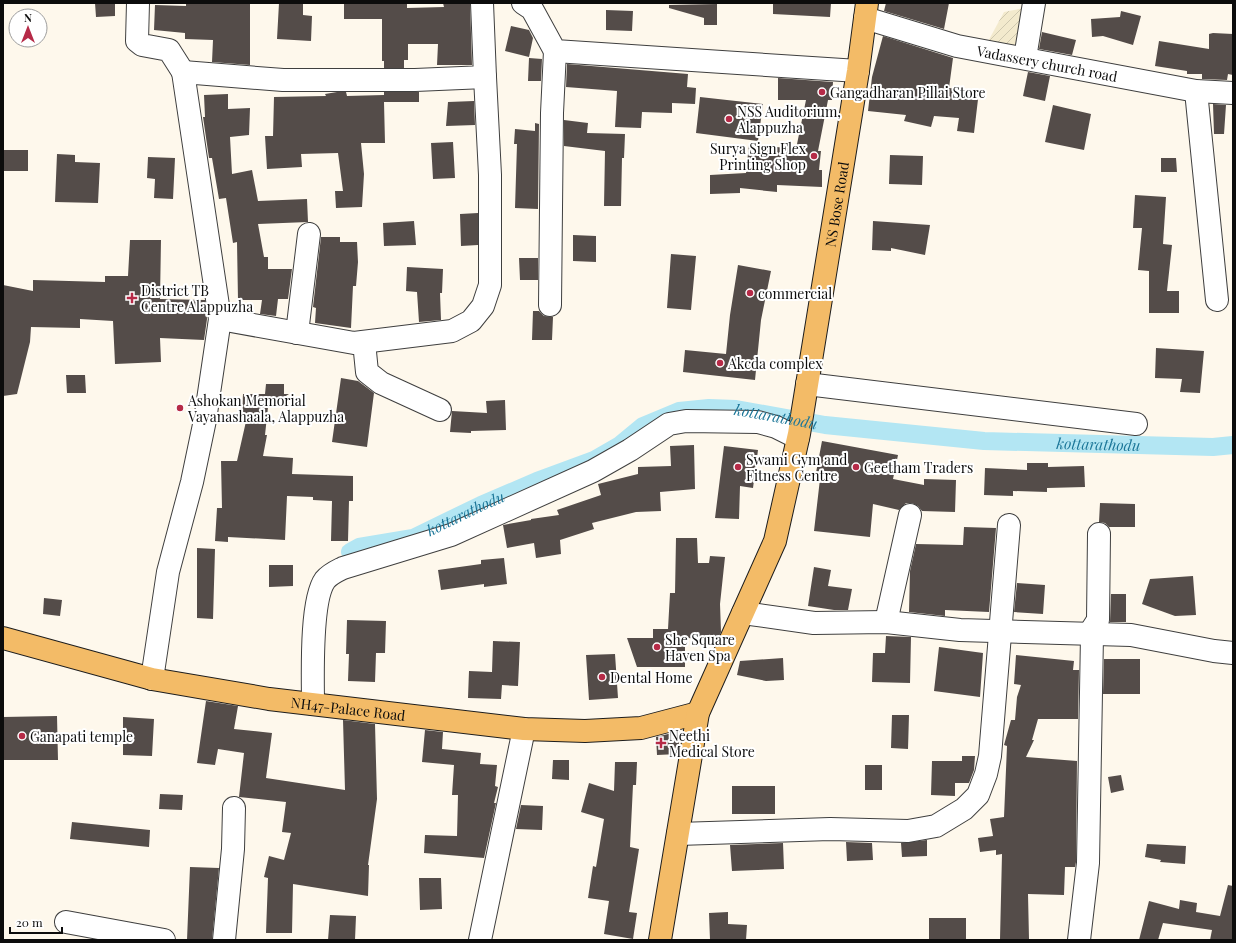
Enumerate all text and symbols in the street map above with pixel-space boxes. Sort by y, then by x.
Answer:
north arrow [8,8,48,48]
text: N [24,10,32,25]
street label: Vadassery church road [974,40,1119,86]
place label: Gangadharan Pillai Store [830,83,986,102]
marker: Gangadharan Pillai Store [817,87,827,97]
place label: NSS Auditorium, Alappuzha [736,102,841,137]
marker: NSS Auditorium, Alappuzha [724,114,734,124]
place label: Surya Sign Flex Printing Shop [710,139,807,174]
marker: Surya Sign Flex Printing Shop [809,151,819,161]
street label: NS Bose Road [820,160,853,248]
place label: District TB Centre Alappuzha [141,281,253,316]
place label: commercial [758,284,832,303]
marker: commercial [745,288,755,298]
marker: District TB Centre Alappuzha [126,292,138,304]
place label: Akcda complex [727,354,823,373]
marker: Akcda complex [715,358,725,368]
place label: Ashokan Memorial Vayanashaala, Alappuzha [187,391,344,426]
water label: kottarathodu [732,399,819,433]
marker: Ashokan Memorial Vayanashaala, Alappuzha [175,403,185,413]
water label: kottarathodu [1055,433,1141,455]
place label: Swami Gym and Fitness Centre [746,450,847,485]
place label: Geetham Traders [864,458,973,477]
marker: Swami Gym and Fitness Centre [733,462,743,472]
marker: Geetham Traders [851,462,861,472]
water label: kottarathodu [422,486,507,540]
place label: She Square Haven Spa [665,630,735,665]
marker: She Square Haven Spa [652,642,662,652]
place label: Dental Home [610,668,693,687]
marker: Dental Home [597,672,607,682]
street label: NH47-Palace Road [290,692,407,724]
place label: Neethi Medical Store [669,726,755,761]
place label: Ganapati temple [30,727,133,746]
marker: Ganapati temple [17,731,27,741]
marker: Neethi Medical Store [656,738,666,748]
scale bar [10,909,62,935]
text: 20 m [16,914,43,930]

